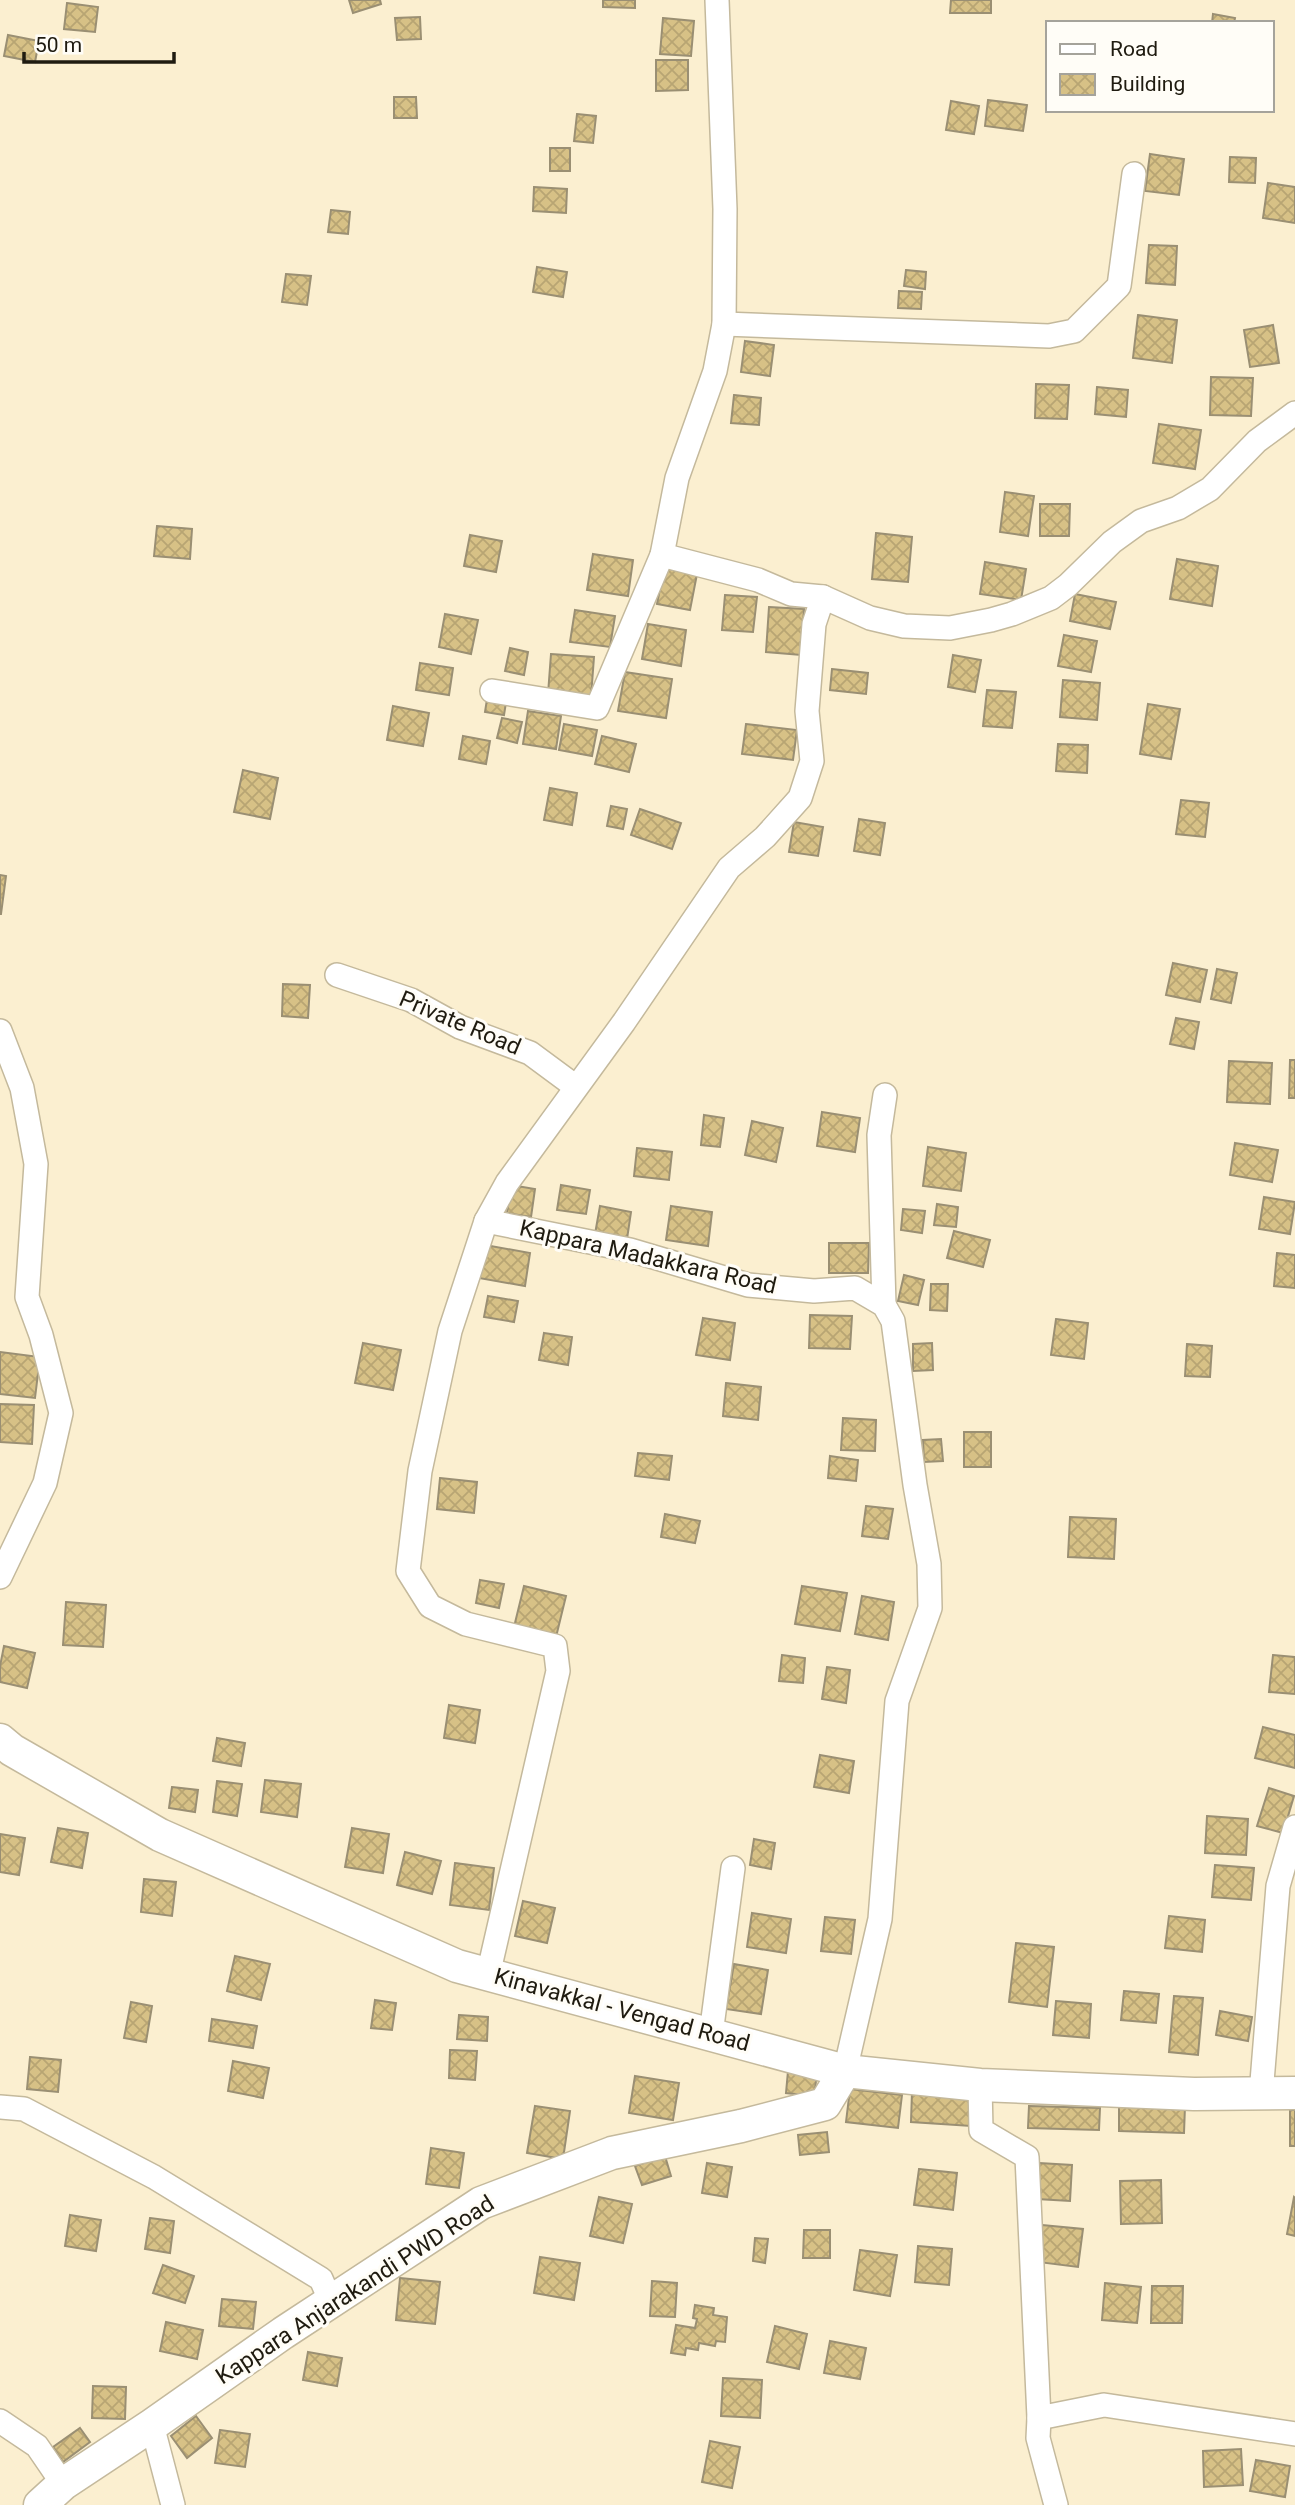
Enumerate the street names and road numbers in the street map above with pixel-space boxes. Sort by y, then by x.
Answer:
street label: Private Road [395,985,525,1061]
street label: Kappara Madakkara Road [517,1214,779,1300]
street label: Kinavakkal - Vengad Road [491,1963,753,2057]
street label: Kappara Anjarakandi PWD Road [211,2190,499,2390]

